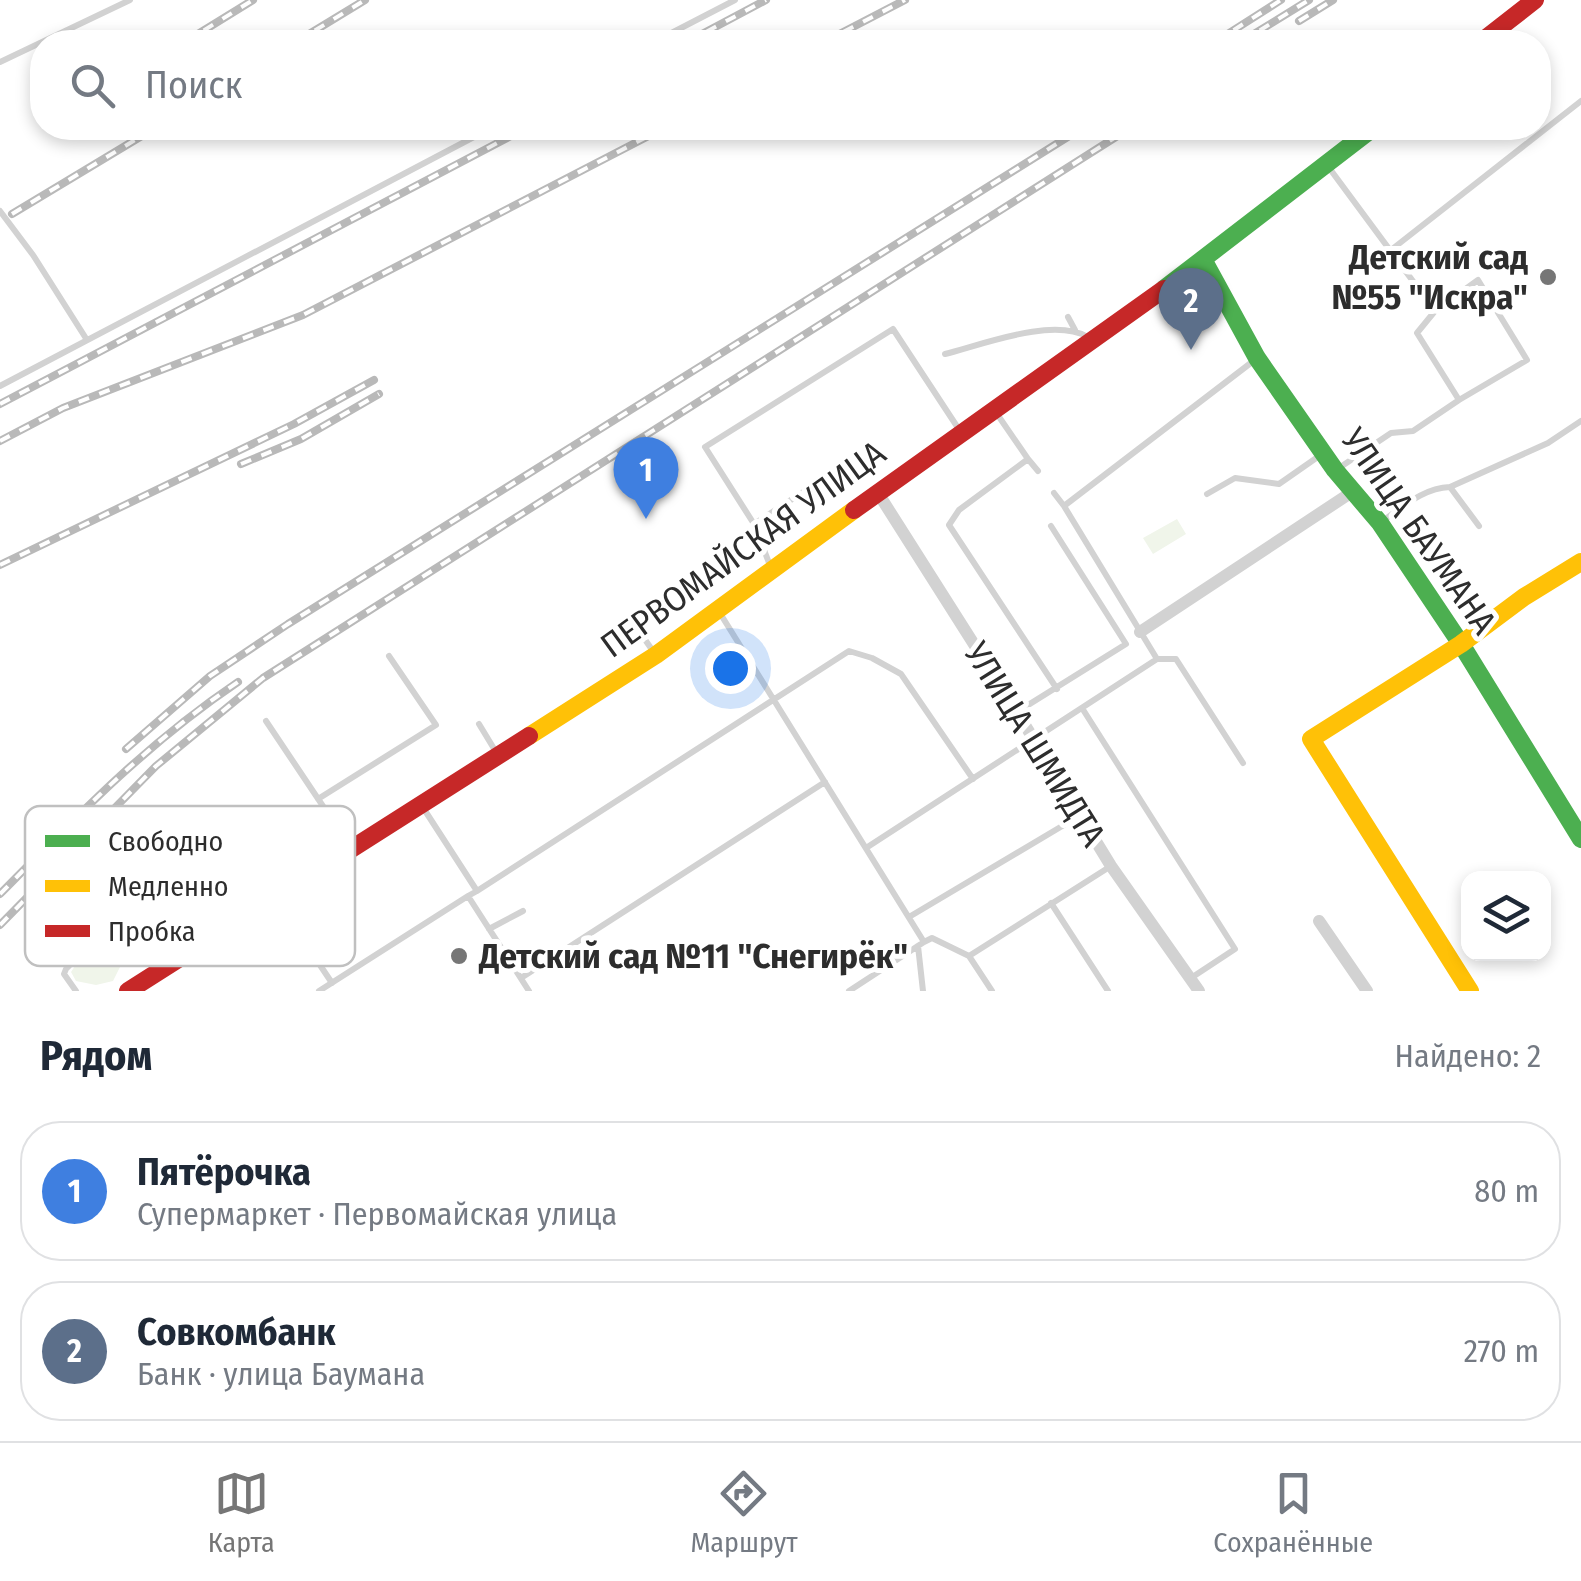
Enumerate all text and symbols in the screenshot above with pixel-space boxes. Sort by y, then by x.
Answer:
search box [30,30,1551,140]
icon: search [65,58,120,113]
text: Поиск [145,62,242,108]
place label: Детский сад №55 "Искра" [1331,236,1528,318]
marker: Детский сад №55 "Искра" [1537,266,1559,288]
pin: 2 [1158,268,1224,350]
street label: УЛИЦА БАУМАНА [1332,419,1506,642]
street label: ПЕРВОМАЙСКАЯ УЛИЦА [593,431,894,666]
pin: 1 [614,436,678,519]
street label: УЛИЦА ШМИДТА [955,633,1115,854]
your location [705,643,756,694]
legend [25,806,355,966]
text: Свободно [108,825,223,858]
text: Медленно [108,870,229,903]
map controls [1461,871,1551,961]
button: layers [1461,871,1551,961]
text: Пробка [108,915,195,948]
place label: Детский сад №11 "Снегирёк" [478,935,908,977]
marker: Детский сад №11 "Снегирёк" [448,945,470,967]
text: Рядом [40,1031,152,1081]
text: Найдено: 2 [1395,1037,1541,1075]
text: Пятёрочка [137,1149,311,1195]
text: 1 [68,1172,81,1210]
text: 80 m [1474,1172,1539,1210]
text: Супермаркет · Первомайская улица [137,1195,617,1233]
text: Совкомбанк [137,1309,336,1355]
text: 2 [67,1332,82,1370]
text: 270 m [1464,1332,1539,1370]
text: Банк · улица Баумана [137,1355,425,1393]
tab: Карта [208,1466,275,1559]
tab: Маршрут [690,1466,798,1559]
tab: Сохранённые [1213,1466,1373,1559]

